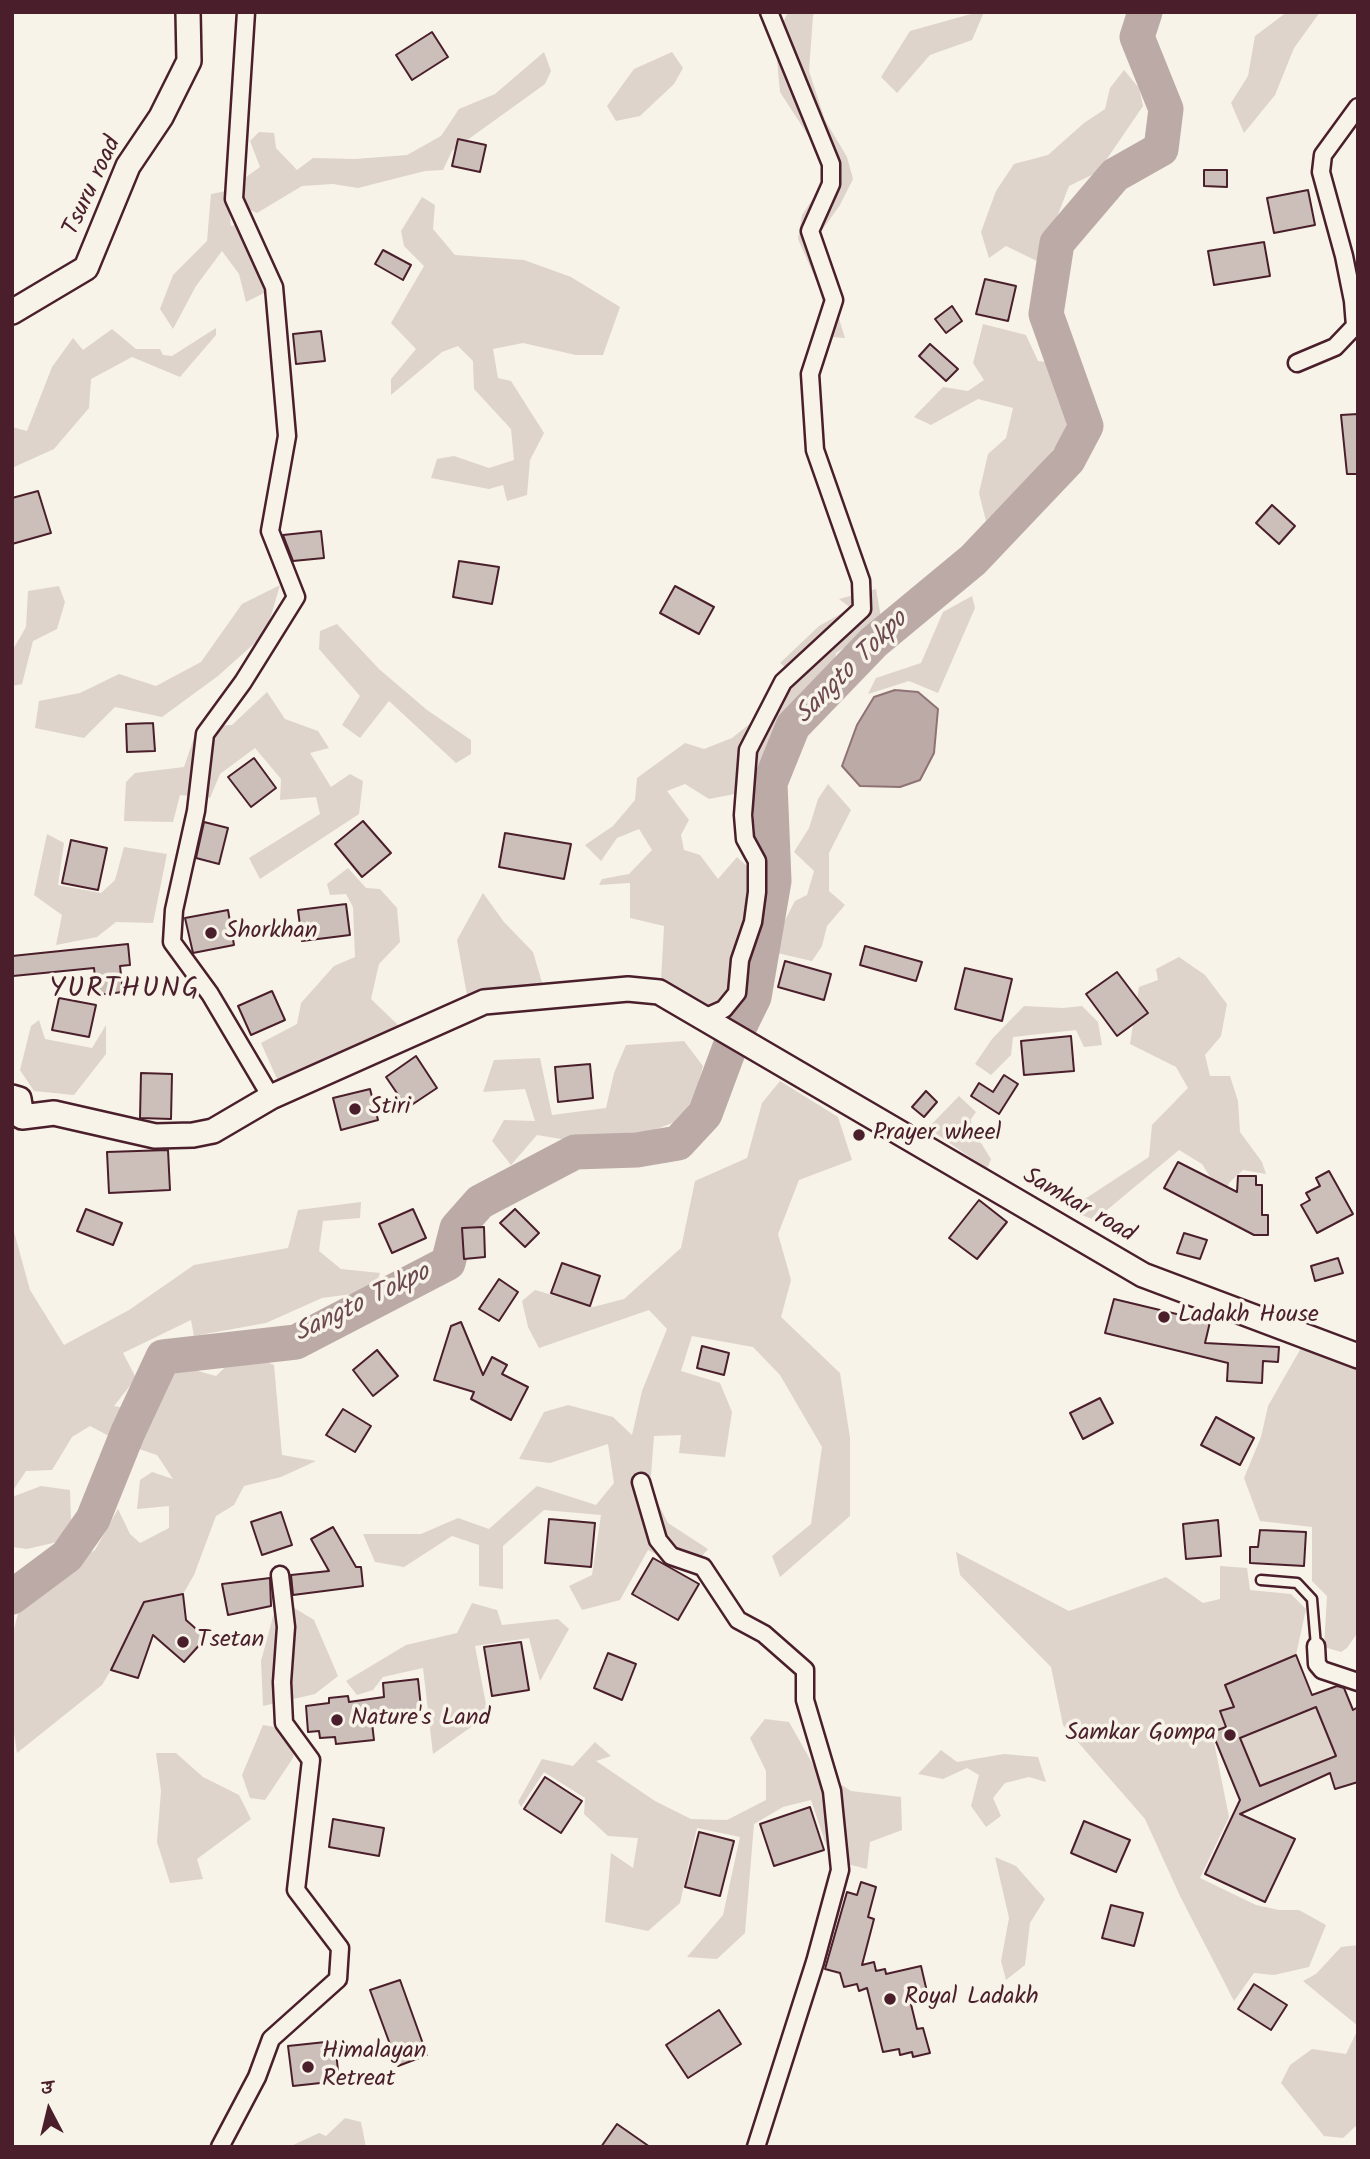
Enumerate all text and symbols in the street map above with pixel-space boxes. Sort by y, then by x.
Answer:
street label: Tsuru road [59,133,129,241]
water label: Sangto Tokpo [790,606,916,732]
place label: Shorkhan [225,919,318,947]
marker: Shorkhan [203,925,219,941]
district label: YURTHUNG [50,974,200,1008]
place label: Stiri [369,1095,410,1123]
marker: Stiri [347,1101,363,1117]
place label: Prayer wheel [873,1121,1001,1149]
marker: Prayer wheel [851,1127,867,1143]
street label: Samkar road [1017,1163,1139,1251]
water label: Sangto Tokpo [290,1259,436,1351]
place label: Ladakh House [1178,1303,1319,1331]
marker: Ladakh House [1156,1309,1172,1325]
place label: Tsetan [197,1628,264,1656]
marker: Tsetan [175,1634,191,1650]
place label: Nature's Land [351,1706,491,1734]
marker: Nature's Land [329,1712,345,1728]
place label: Samkar Gompa [1065,1721,1216,1749]
marker: Samkar Gompa [1222,1727,1238,1743]
place label: Royal Ladakh [904,1985,1039,2013]
marker: Royal Ladakh [882,1991,898,2007]
place label: Himalayan Retreat [322,2039,427,2095]
marker: Himalayan Retreat [300,2059,316,2075]
text: उ [39,2074,54,2105]
north arrow [14,2075,84,2145]

